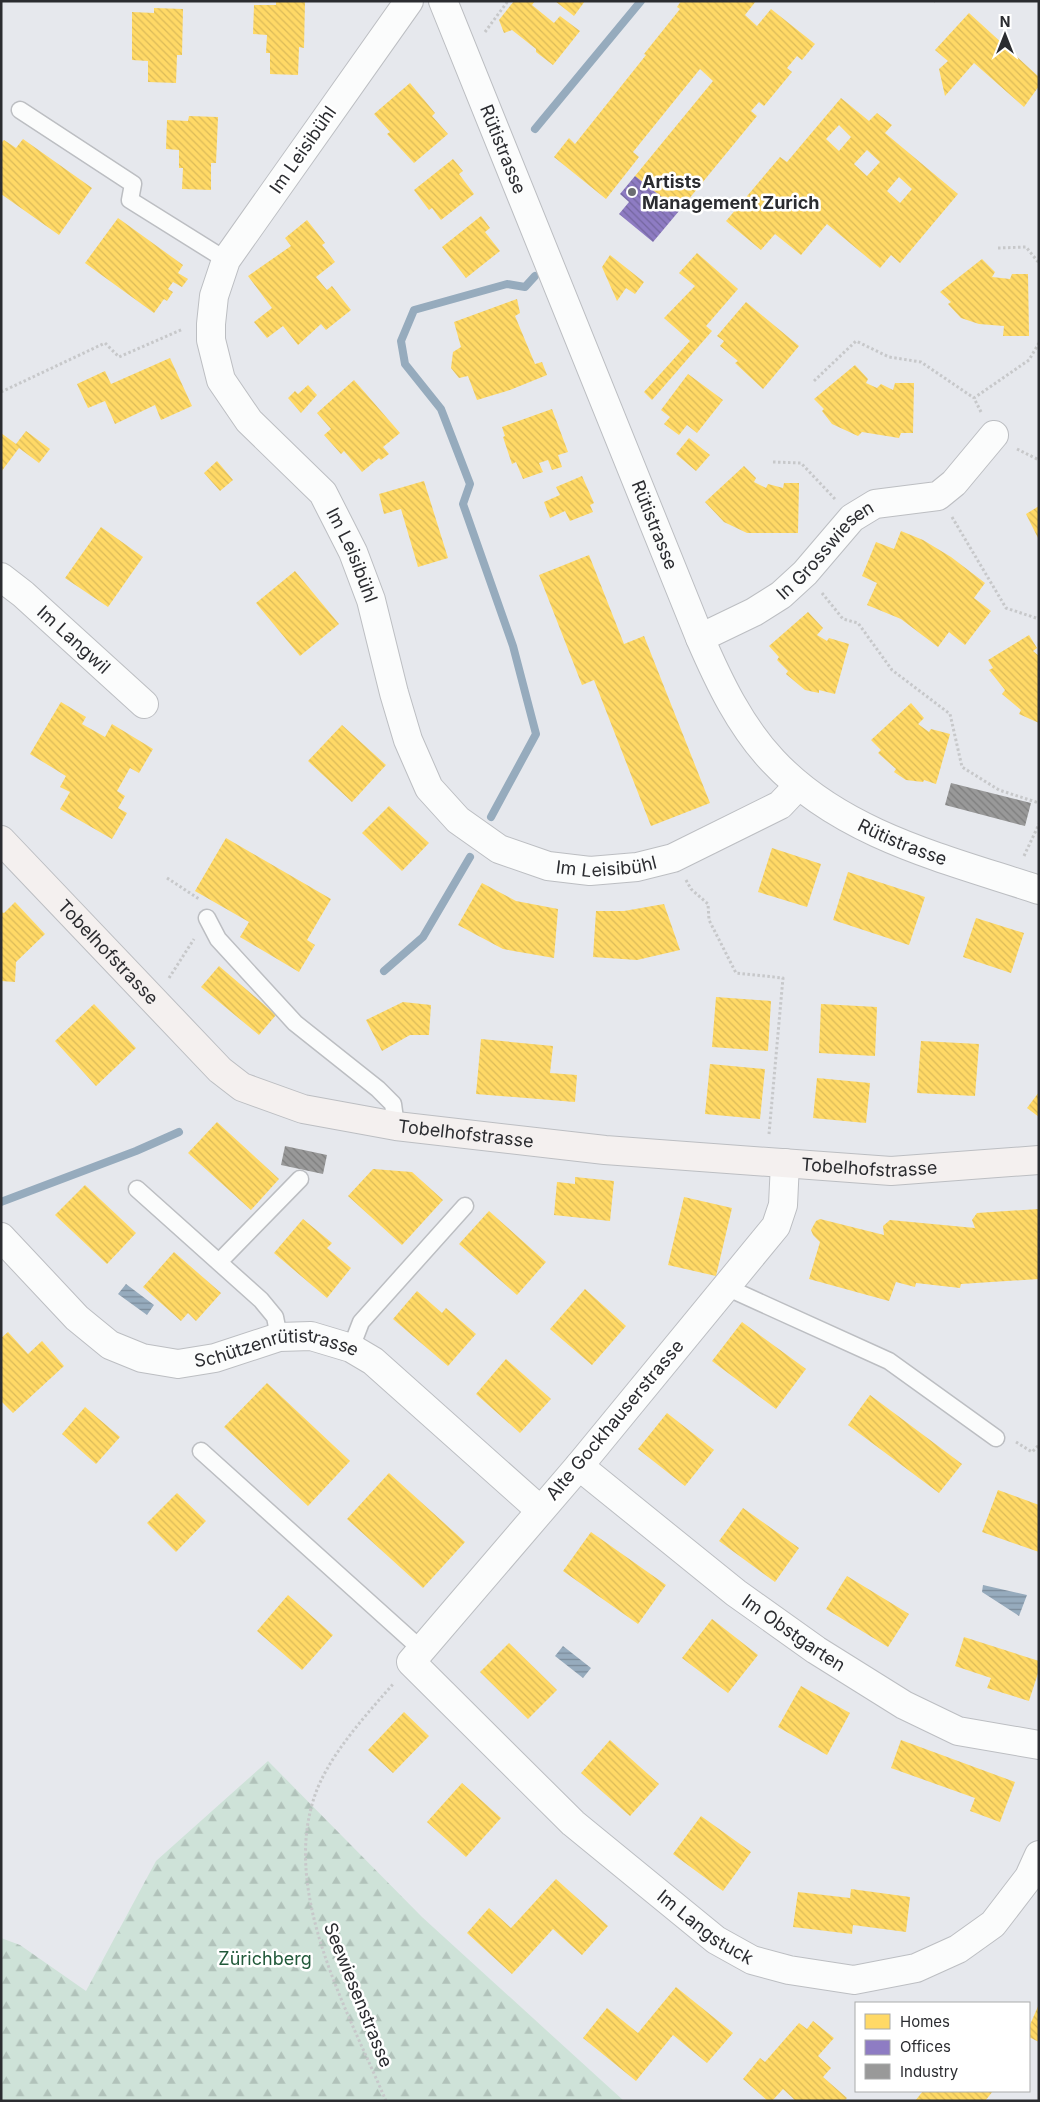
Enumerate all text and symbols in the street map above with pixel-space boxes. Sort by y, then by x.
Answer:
north arrow [980,10,1030,60]
text: N [1000,13,1010,30]
street label: Im Leisibühl [265,102,340,197]
street label: Rütistrasse [476,102,531,197]
place label: Artists Management Zurich [642,171,819,213]
marker: Artists Management Zurich [626,186,638,198]
street label: Rütistrasse [627,477,682,572]
street label: In Grosswiesen [772,496,877,604]
street label: Im Leisibühl [322,504,382,605]
street label: Im Langwil [33,601,115,678]
street label: Rütistrasse [854,814,950,869]
street label: Im Leisibühl [555,852,659,881]
street label: Tobelhofstrasse [54,895,163,1009]
street label: Tobelhofstrasse [397,1115,535,1152]
street label: Tobelhofstrasse [800,1153,938,1181]
street label: Schützenrütistrasse [193,1325,363,1371]
street label: Alte Gockhauserstrasse [541,1335,688,1504]
street label: Im Obstgarten [738,1590,849,1676]
street label: Im Langstuck [653,1885,757,1969]
street label: Seewiesenstrasse [320,1919,397,2070]
park label: Zürichberg [218,1948,312,1969]
legend [855,2002,1030,2092]
text: Homes [900,2012,950,2031]
text: Offices [900,2037,951,2056]
text: Industry [900,2062,959,2081]

